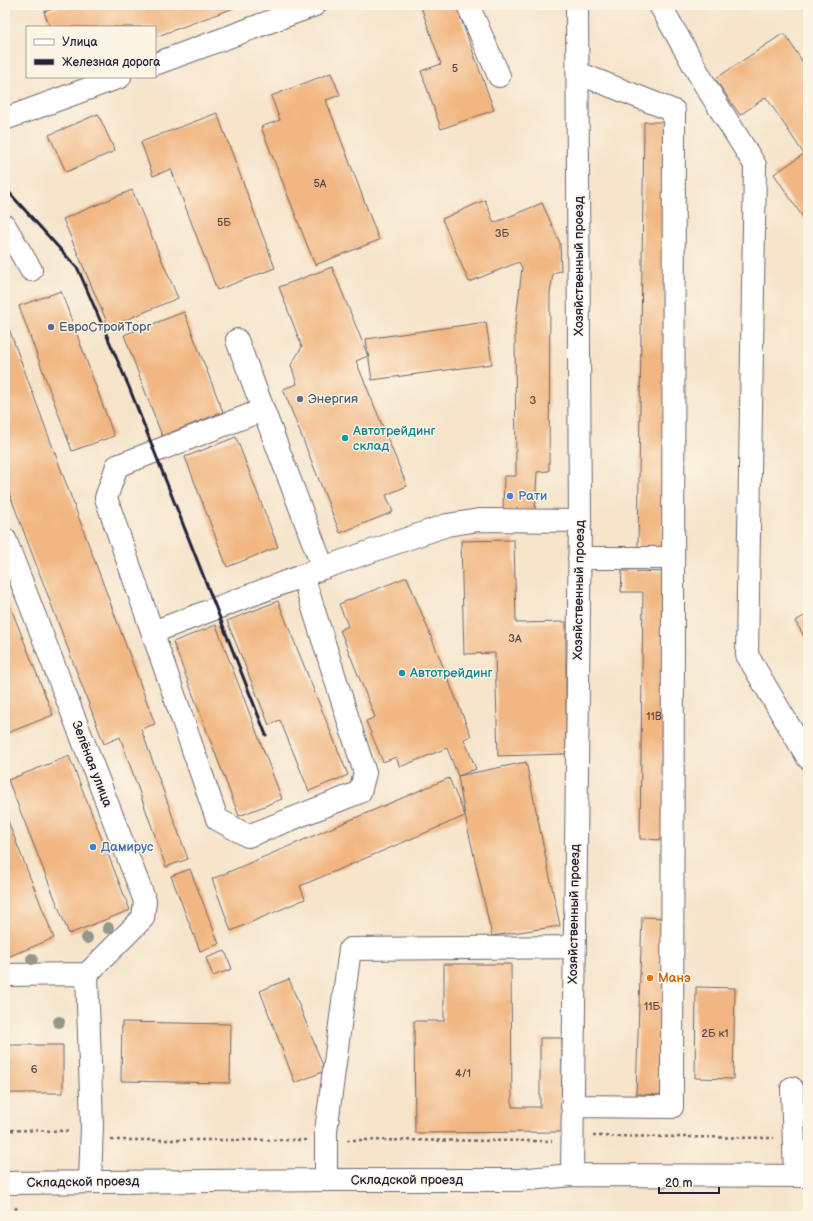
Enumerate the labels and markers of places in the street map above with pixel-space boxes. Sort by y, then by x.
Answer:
place label: ЕвроСтройТорг [59,319,152,335]
marker: ЕвроСтройТорг [46,322,56,332]
place label: Энергия [308,391,358,407]
marker: Энергия [295,394,305,404]
place label: Автотрейдинг склад [352,423,436,454]
marker: Автотрейдинг склад [340,433,350,443]
place label: Рати [518,488,547,504]
marker: Рати [505,491,515,501]
place label: Автотрейдинг [409,665,493,681]
marker: Автотрейдинг [397,668,407,678]
place label: Дамирус [101,839,154,855]
marker: Дамирус [88,842,98,852]
place label: Манэ [658,970,691,986]
marker: Манэ [645,973,655,983]

